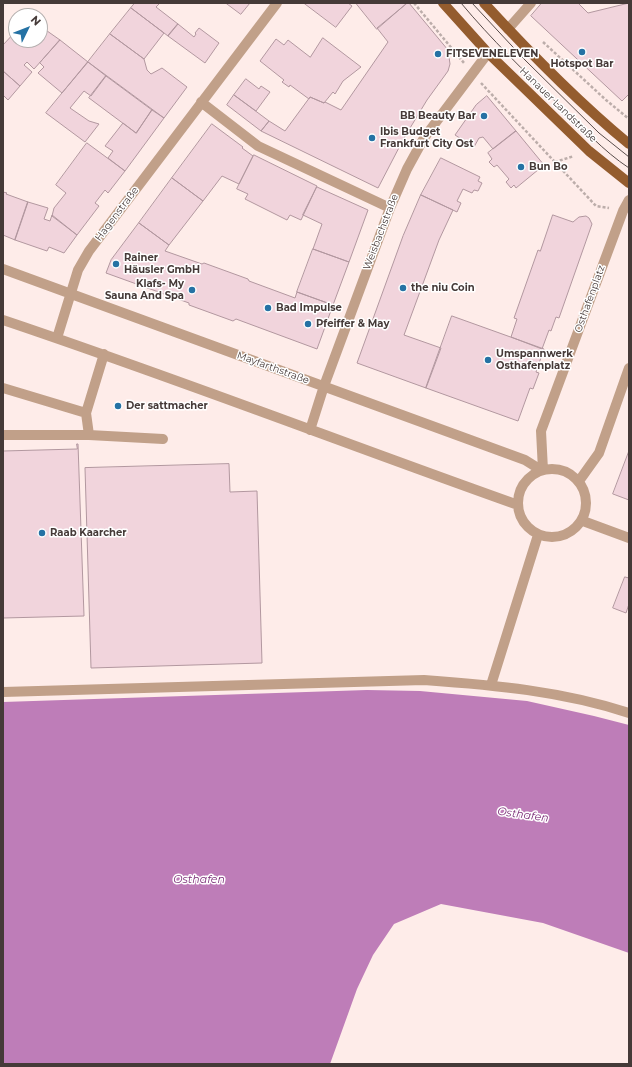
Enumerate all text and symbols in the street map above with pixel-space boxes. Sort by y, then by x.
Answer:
north arrow [8,8,48,48]
text: N [28,12,44,29]
marker: Hotspot Bar [577,47,587,57]
place label: FITSEVENELEVEN [446,48,538,60]
marker: FITSEVENELEVEN [433,49,443,59]
place label: Hotspot Bar [550,58,614,70]
street label: Hanauer Landstraße [517,65,599,145]
place label: BB Beauty Bar [400,110,476,122]
marker: BB Beauty Bar [479,111,489,121]
place label: Ibis Budget Frankfurt City Ost [380,126,473,150]
marker: Ibis Budget Frankfurt City Ost [367,133,377,143]
place label: Bun Bo [529,161,567,173]
marker: Bun Bo [516,162,526,172]
street label: Hagenstraße [93,184,141,244]
street label: Weisbachstraße [361,192,401,272]
place label: Rainer Häusler GmbH [124,252,200,276]
marker: Rainer Häusler GmbH [111,259,121,269]
street label: Osthafenplatz [572,264,608,334]
place label: Klafs- My Sauna And Spa [105,278,184,302]
place label: the niu Coin [411,282,475,294]
marker: the niu Coin [398,283,408,293]
marker: Klafs- My Sauna And Spa [187,285,197,295]
place label: Bad Impulse [276,302,342,314]
marker: Bad Impulse [263,303,273,313]
place label: Pfeiffer & May [316,318,389,330]
marker: Pfeiffer & May [303,319,313,329]
place label: Umspannwerk Osthafenplatz [496,348,573,372]
street label: Mayfarthstraße [235,349,311,387]
marker: Umspannwerk Osthafenplatz [483,355,493,365]
place label: Der sattmacher [126,400,208,412]
marker: Der sattmacher [113,401,123,411]
place label: Raab Kaarcher [50,527,127,539]
marker: Raab Kaarcher [37,528,47,538]
water label: Osthafen [496,805,550,825]
water label: Osthafen [173,873,225,887]

